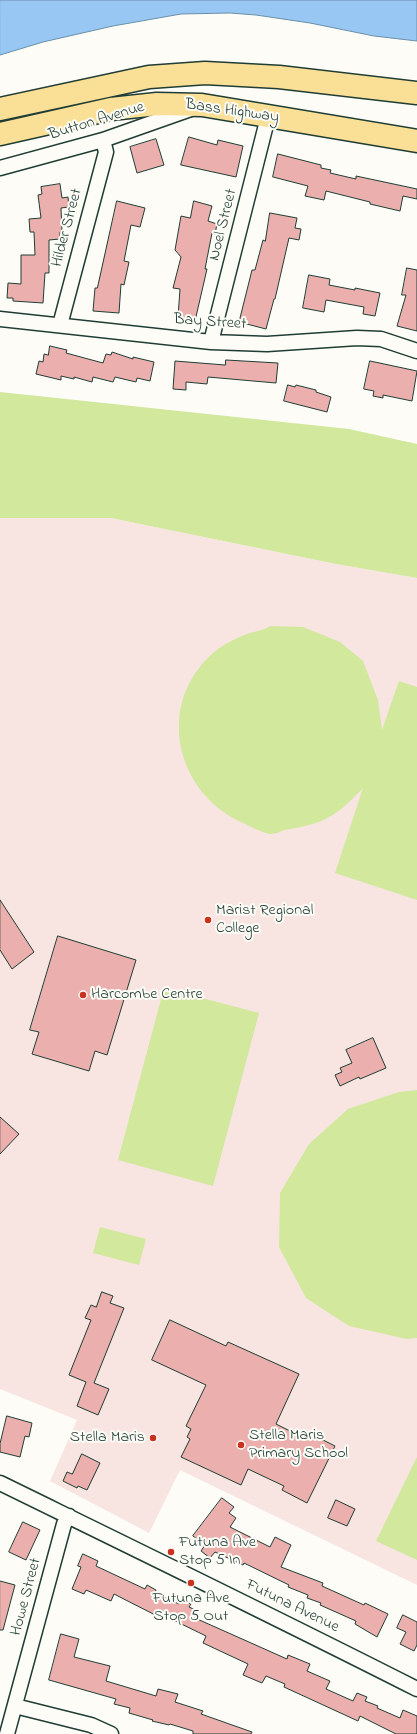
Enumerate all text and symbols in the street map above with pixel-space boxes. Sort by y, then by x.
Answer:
street label: Bass Highway [184,96,280,128]
street label: Button Avenue [47,98,147,146]
street label: Hilder Street [48,187,88,269]
street label: Noel Street [206,187,242,263]
street label: Bay Street [173,311,247,335]
place label: Marist Regional College [216,901,313,939]
marker: Marist Regional College [203,915,213,925]
place label: Harcombe Centre [91,985,203,1005]
marker: Harcombe Centre [78,990,88,1000]
place label: Stella Maris Primary School [249,1426,348,1464]
place label: Stella Maris [70,1428,145,1448]
marker: Stella Maris [148,1433,158,1443]
marker: Stella Maris Primary School [236,1440,246,1450]
place label: Futuna Ave Stop 5 In [179,1533,256,1571]
marker: Futuna Ave Stop 5 In [166,1547,176,1557]
street label: Howe Street [7,1556,47,1638]
street label: Futuna Avenue [242,1576,342,1638]
marker: Futuna Ave Stop 5 Out [186,1578,196,1588]
place label: Futuna Ave Stop 5 Out [152,1589,230,1627]

